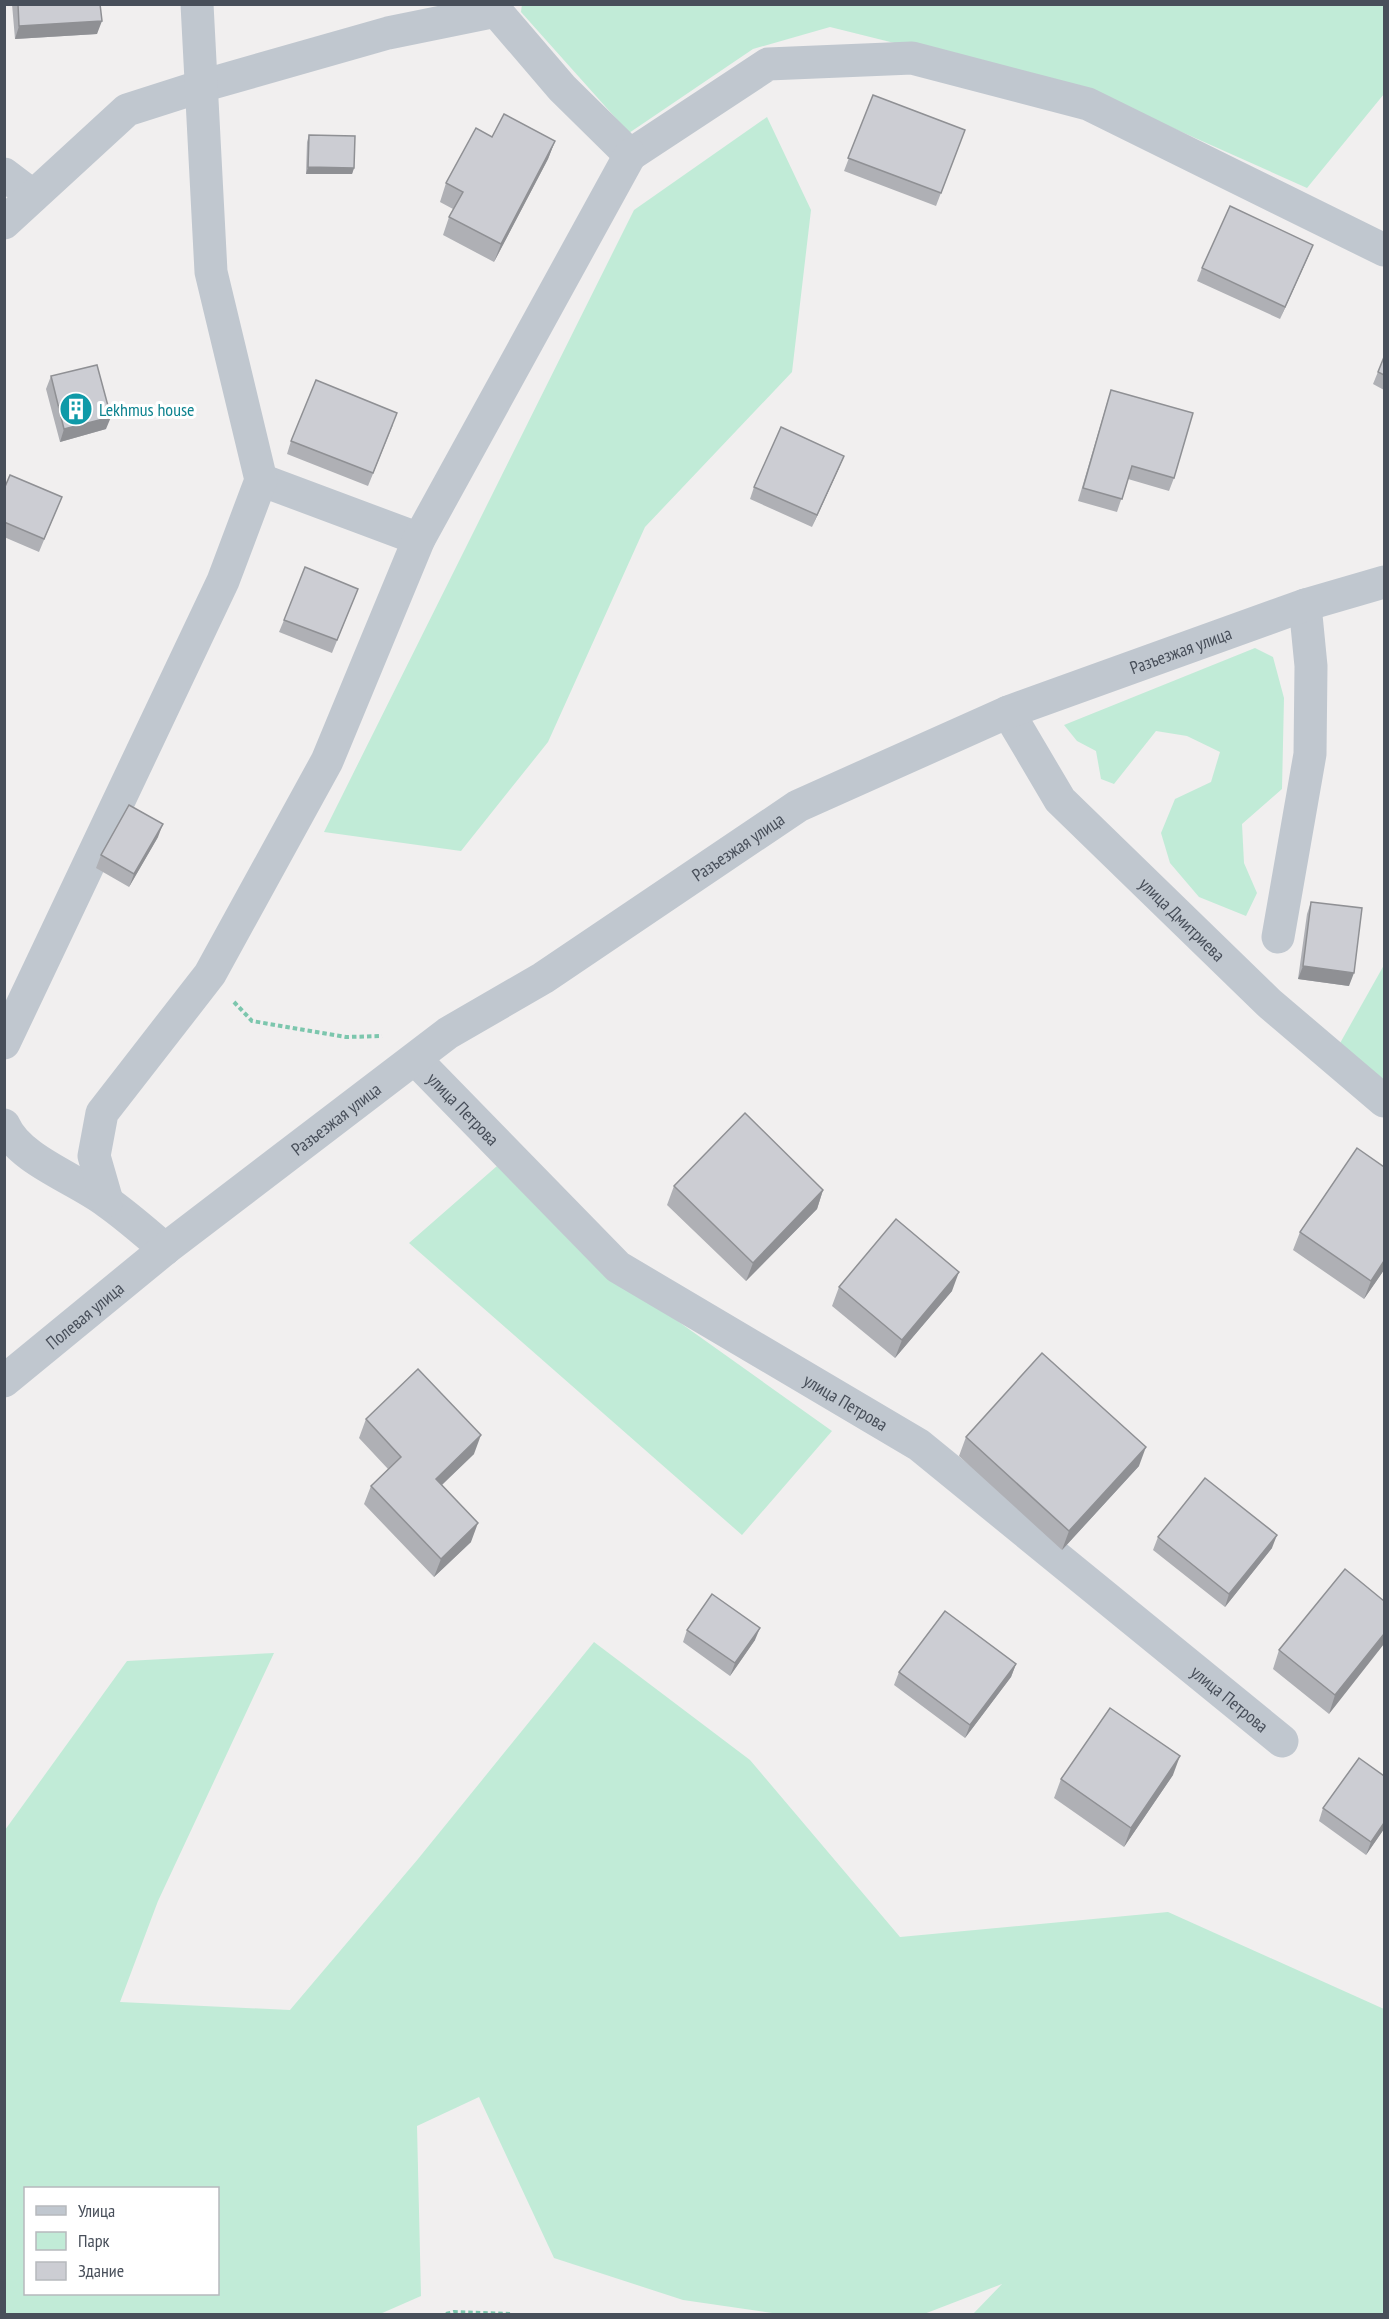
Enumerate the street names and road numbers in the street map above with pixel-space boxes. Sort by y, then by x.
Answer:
street label: Разъезжая улица [1126,621,1235,679]
street label: Разъезжая улица [687,807,788,886]
street label: улица Дмитриева [1135,872,1230,966]
street label: улица Петрова [423,1067,504,1150]
street label: Разъезжая улица [286,1077,385,1160]
street label: Полевая улица [41,1276,128,1354]
street label: улица Петрова [800,1368,892,1435]
street label: улица Петрова [1186,1660,1273,1737]

